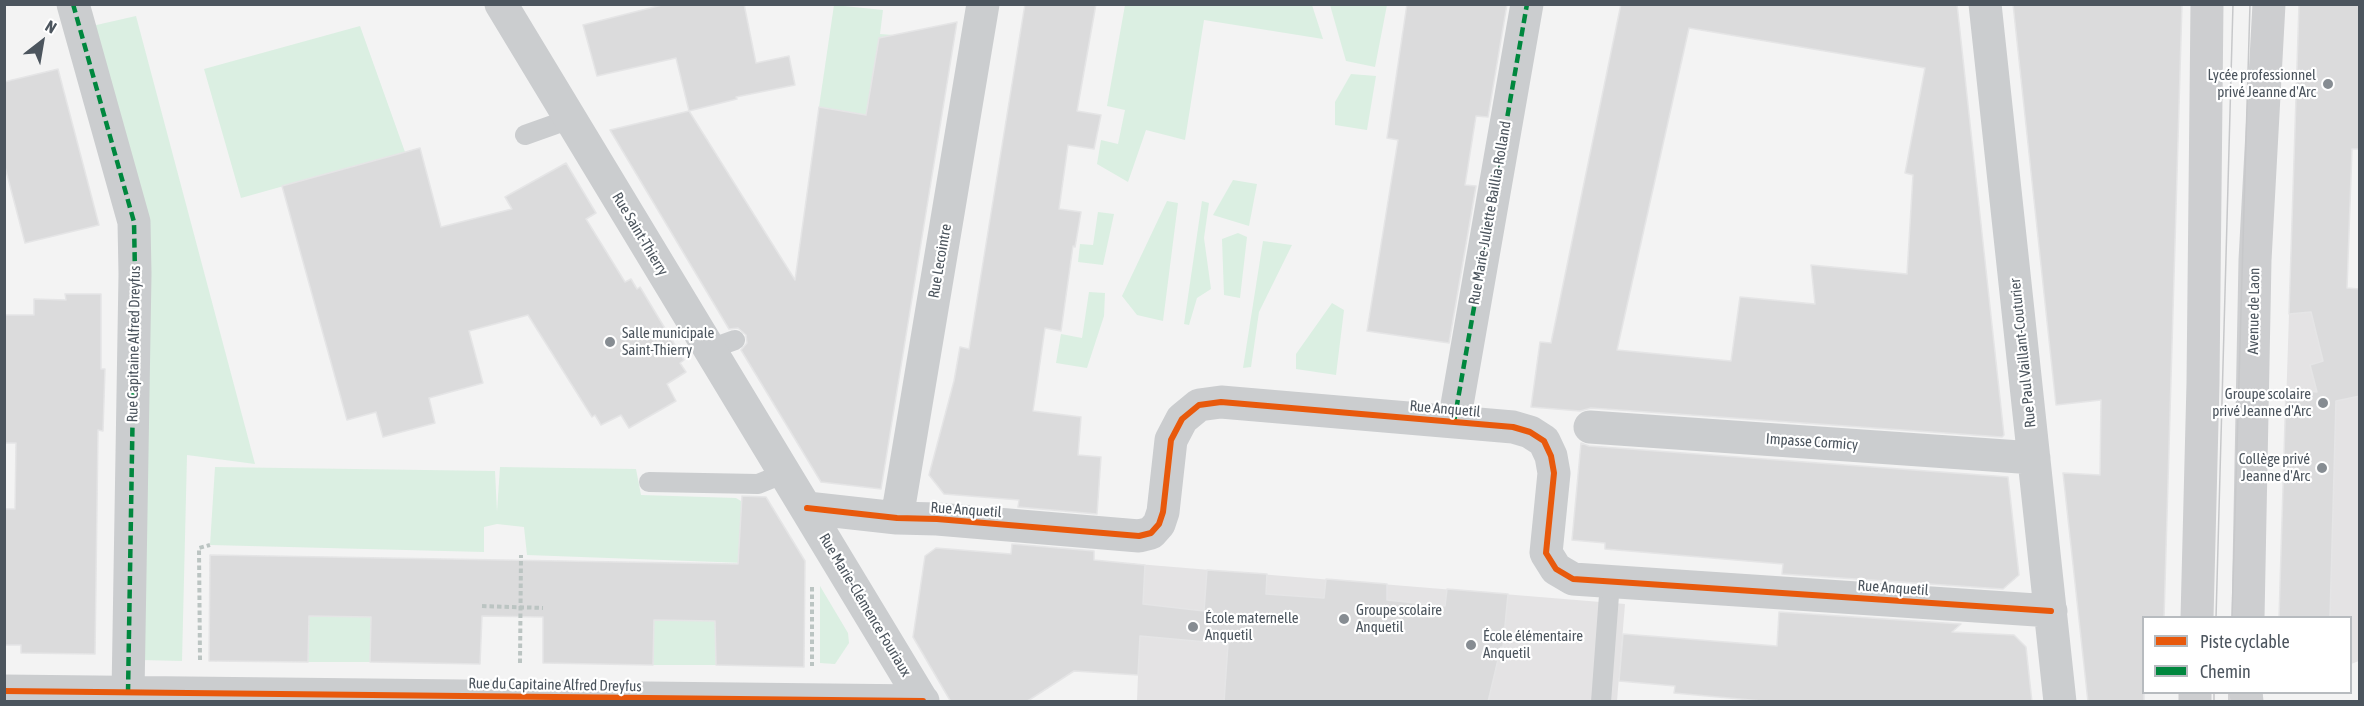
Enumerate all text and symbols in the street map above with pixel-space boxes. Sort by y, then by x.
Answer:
north arrow [12,12,72,72]
text: N [43,16,60,37]
place label: Lycée professionnel privé Jeanne d'Arc [2208,66,2316,101]
marker: Lycée professionnel privé Jeanne d'Arc [2321,77,2335,91]
street label: Rue Marie-Juliette Baillia-Rolland [1465,120,1515,306]
street label: Rue Saint-Thierry [608,189,672,279]
street label: Rue Lecointre [925,222,955,300]
street label: Rue Capitaine Alfred Dreyfus [124,265,144,423]
street label: Avenue de Laon [2244,268,2264,354]
street label: Rue Paul Vaillant-Couturier [2006,277,2040,429]
place label: Salle municipale Saint-Thierry [622,324,714,359]
marker: Salle municipale Saint-Thierry [603,335,617,349]
place label: Groupe scolaire privé Jeanne d'Arc [2212,385,2311,420]
marker: Groupe scolaire privé Jeanne d'Arc [2316,396,2330,410]
street label: Rue Anquetil [1409,397,1481,421]
street label: Impasse Cormicy [1765,430,1859,454]
place label: Collège privé Jeanne d'Arc [2239,450,2310,485]
marker: Collège privé Jeanne d'Arc [2315,461,2329,475]
street label: Rue Anquetil [930,499,1002,521]
street label: Rue Marie-Clémence Fouriaux [815,530,915,680]
street label: Rue Anquetil [1857,577,1929,599]
place label: Groupe scolaire Anquetil [1356,601,1442,636]
place label: École maternelle Anquetil [1205,609,1299,644]
marker: Groupe scolaire Anquetil [1337,612,1351,626]
legend [2142,616,2352,694]
marker: École maternelle Anquetil [1186,620,1200,634]
place label: École élémentaire Anquetil [1483,627,1583,662]
text: Piste cyclable [2200,631,2290,652]
marker: École élémentaire Anquetil [1464,638,1478,652]
text: Chemin [2200,661,2251,682]
street label: Rue du Capitaine Alfred Dreyfus [468,674,642,696]

